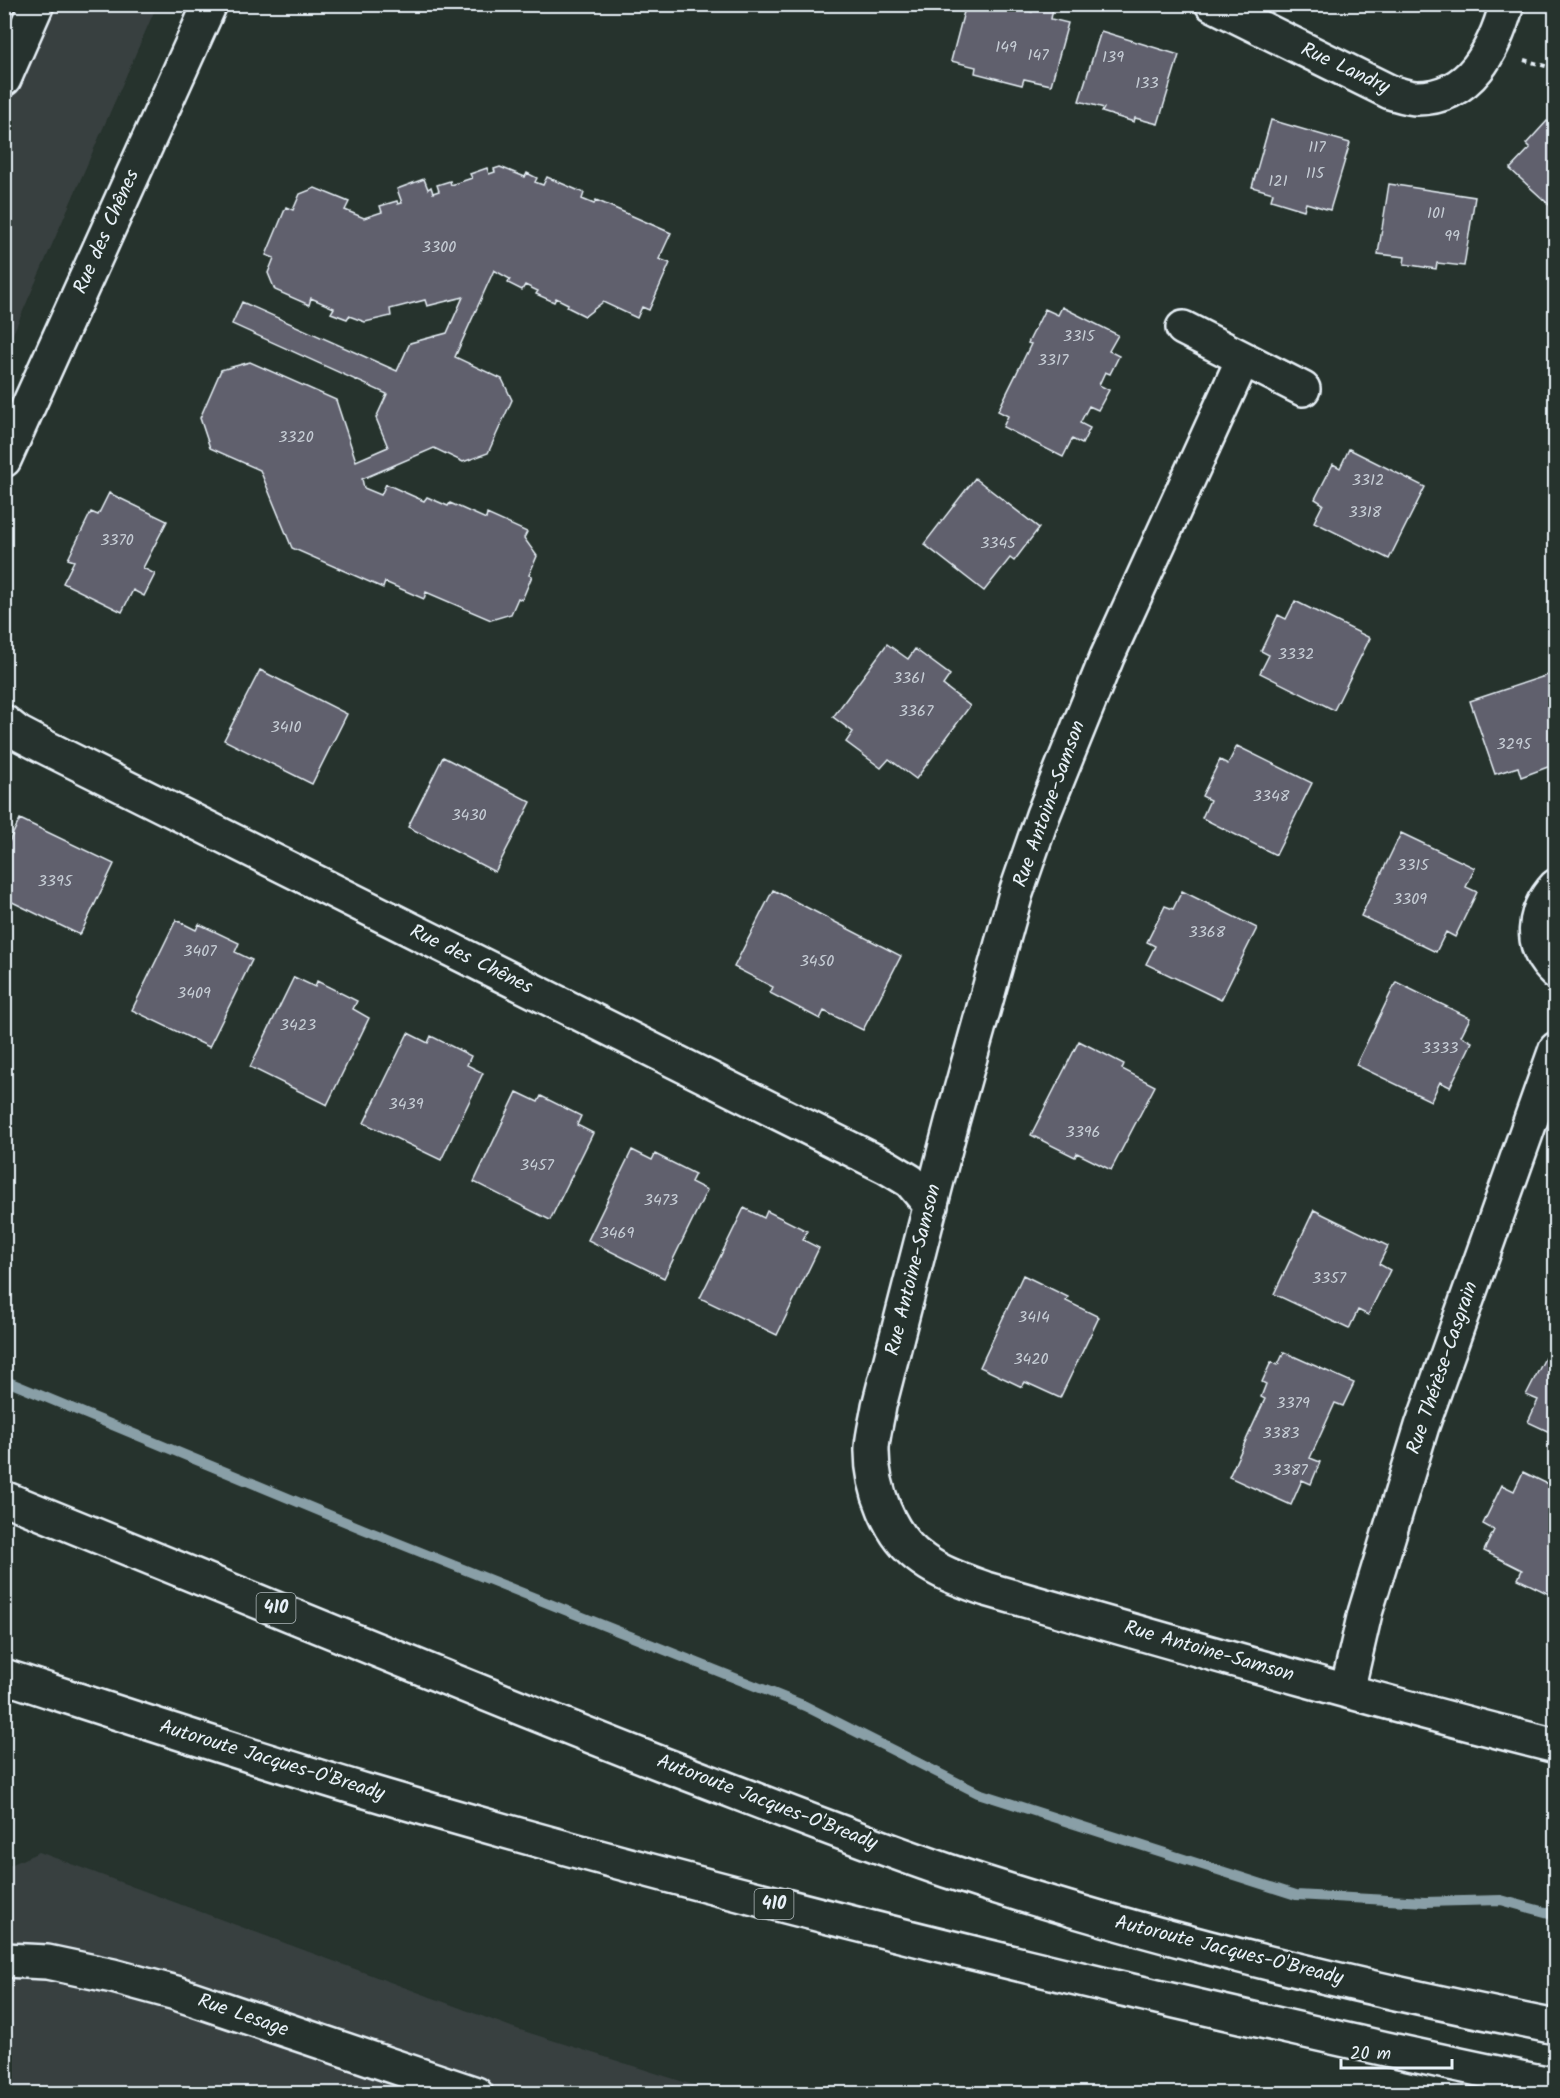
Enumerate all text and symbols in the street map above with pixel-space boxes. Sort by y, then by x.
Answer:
street label: Rue Landry [1295,34,1395,104]
house number: 149 [995,35,1017,60]
house number: 147 [1027,43,1049,68]
house number: 139 [1102,45,1124,70]
house number: 133 [1135,71,1159,96]
house number: 117 [1308,135,1326,160]
house number: 115 [1306,161,1326,186]
street label: Rue des Chênes [65,164,149,299]
house number: 121 [1268,169,1288,194]
house number: 101 [1427,201,1445,226]
house number: 99 [1444,224,1460,249]
house number: 3300 [422,235,456,260]
house number: 3315 [1063,324,1096,349]
house number: 3317 [1038,348,1069,373]
house number: 3320 [278,425,314,450]
house number: 3312 [1352,468,1384,493]
house number: 3318 [1349,500,1382,525]
house number: 3370 [100,528,134,553]
house number: 3345 [980,531,1017,556]
house number: 3332 [1278,642,1314,667]
house number: 3361 [893,666,925,691]
house number: 3367 [899,699,934,724]
house number: 3410 [271,715,301,740]
street label: Rue Antoine-Samson [1005,716,1095,892]
house number: 3295 [1497,732,1533,757]
house number: 3348 [1253,784,1290,809]
house number: 3430 [451,803,487,828]
house number: 3315 [1397,853,1430,878]
house number: 3395 [38,869,74,894]
house number: 3309 [1393,887,1427,912]
street label: Rue des Chênes [404,916,538,1004]
house number: 3368 [1189,920,1226,945]
house number: 3407 [183,939,217,964]
house number: 3450 [800,949,834,974]
house number: 3409 [177,981,211,1006]
house number: 3423 [280,1013,316,1038]
house number: 3333 [1422,1036,1458,1061]
house number: 3439 [389,1092,424,1117]
house number: 3396 [1066,1120,1100,1145]
house number: 3457 [520,1153,555,1178]
street label: Rue Antoine-Samson [877,1181,951,1359]
house number: 3473 [644,1188,678,1213]
house number: 3469 [600,1221,635,1246]
house number: 3357 [1312,1266,1347,1291]
street label: Rue Thérèse-Casgrain [1398,1277,1488,1459]
house number: 3414 [1018,1305,1050,1330]
house number: 3420 [1013,1347,1049,1372]
house number: 3379 [1276,1391,1310,1416]
house number: 3383 [1262,1421,1300,1446]
house number: 3387 [1272,1458,1308,1483]
road number: 410 [256,1593,296,1623]
street label: Rue Antoine-Samson [1120,1612,1298,1692]
street label: Autoroute Jacques-O'Bready [155,1711,389,1811]
street label: Autoroute Jacques-O'Bready [652,1746,883,1860]
road number: 410 [754,1889,794,1919]
street label: Autoroute Jacques-O'Bready [1111,1907,1347,1995]
street label: Rue Lesage [193,1985,293,2047]
scale bar [1341,2032,1452,2070]
text: 20 m [1350,2040,1391,2069]

